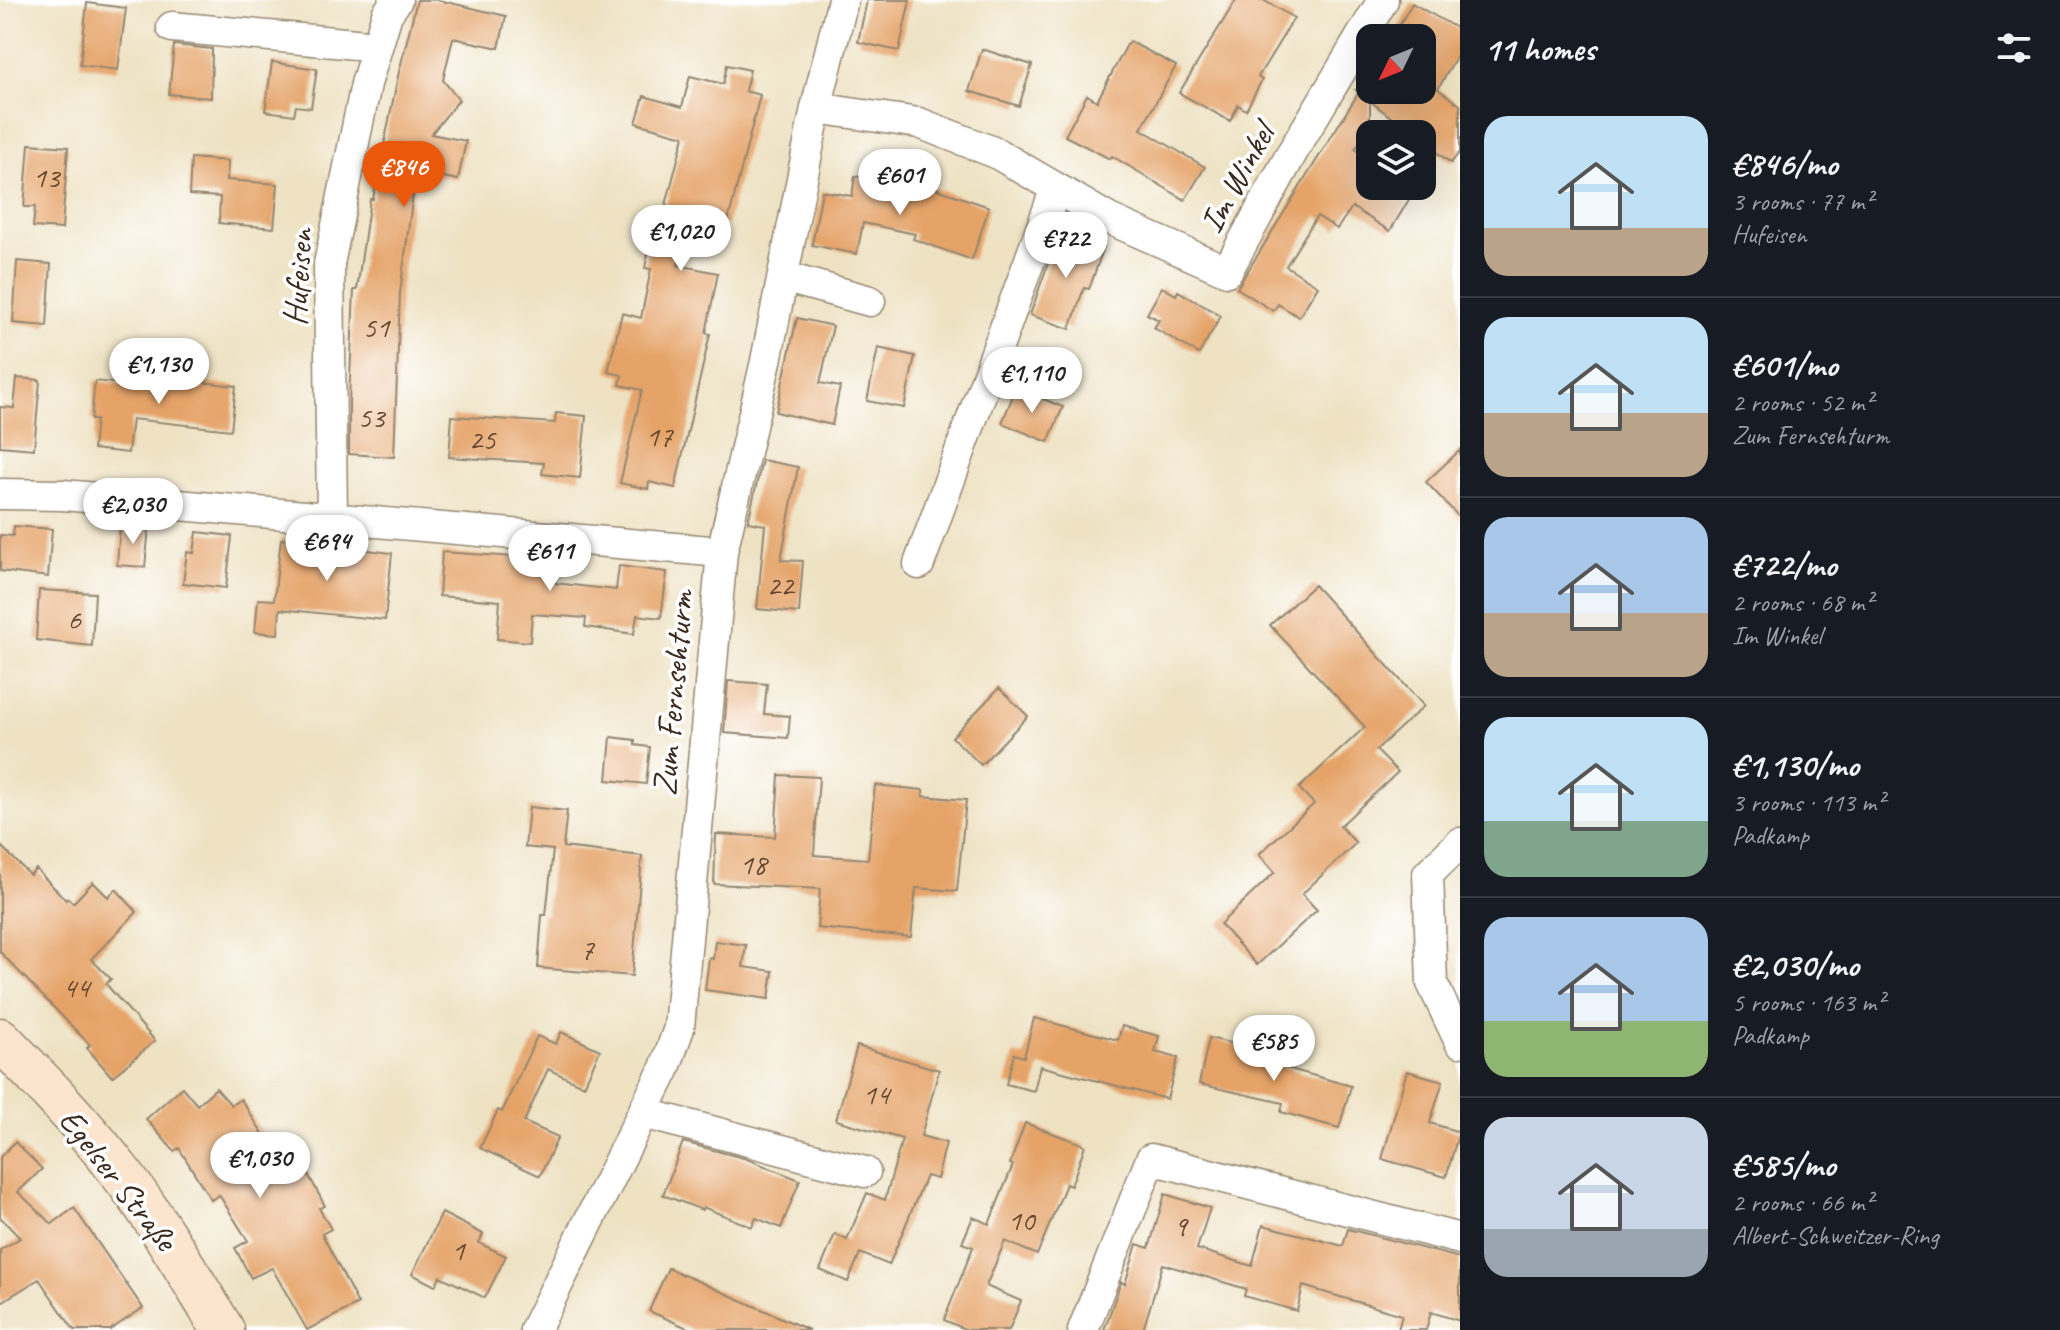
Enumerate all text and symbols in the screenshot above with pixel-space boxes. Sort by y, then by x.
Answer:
north arrow [1356,24,1436,104]
map controls [1356,24,1436,200]
icon: filters [1992,26,2036,70]
text: 11 homes [1484,27,1595,70]
street label: Im Winkel [1189,111,1287,240]
button: layers [1356,120,1436,200]
pin: €846 [357,141,451,209]
text: €846/mo [1732,142,1837,185]
icon: home [1548,148,1644,244]
pin: €601 [853,149,947,217]
text: €846 [380,150,428,183]
house number: 13 [33,158,62,196]
text: €601 [876,158,924,191]
text: 3 rooms · 77 m² [1732,185,1873,218]
pin: €1,020 [616,205,746,273]
pin: €722 [1019,212,1113,280]
text: €1,020 [649,214,713,247]
text: Hufeisen [1732,218,1806,251]
text: €722 [1043,221,1089,254]
street label: Hufeisen [273,225,322,327]
house number: 51 [363,308,391,346]
pin: €1,130 [94,338,224,406]
text: €601/mo [1732,343,1837,386]
text: €1,130 [127,347,191,380]
pin: €1,110 [967,347,1097,415]
icon: home [1548,349,1644,445]
text: €1,110 [1000,356,1064,389]
text: 2 rooms · 52 m² [1732,386,1873,419]
house number: 53 [358,398,387,436]
house number: 17 [646,417,674,455]
text: Zum Fernsehturm [1732,419,1889,452]
house number: 25 [469,420,497,458]
pin: €2,030 [68,478,198,546]
text: €2,030 [101,487,165,520]
pin: €694 [280,515,374,583]
text: €694 [303,524,351,557]
pin: €611 [503,525,597,593]
text: €611 [526,534,574,567]
text: €722/mo [1732,543,1837,586]
icon: home [1548,549,1644,645]
house number: 22 [767,566,796,604]
text: 2 rooms · 68 m² [1732,586,1873,619]
street label: Zum Fernsehturm [642,587,703,797]
house number: 6 [67,600,82,638]
text: Im Winkel [1732,619,1822,652]
text: €1,130/mo [1732,743,1859,786]
icon: home [1548,749,1644,845]
text: 3 rooms · 113 m² [1732,786,1884,819]
text: Padkamp [1732,819,1809,852]
house number: 18 [740,845,769,883]
house number: 7 [580,930,595,968]
text: €2,030/mo [1732,943,1859,986]
icon: home [1548,949,1644,1045]
house number: 44 [63,968,92,1006]
text: 5 rooms · 163 m² [1732,986,1884,1019]
pin: €585 [1227,1015,1321,1083]
text: Padkamp [1732,1019,1809,1052]
text: €585 [1251,1024,1297,1057]
house number: 14 [863,1075,892,1113]
street label: Egelser Straße [50,1100,189,1261]
pin: €1,030 [195,1132,325,1200]
text: €1,030 [228,1141,292,1174]
text: €585/mo [1732,1143,1836,1186]
icon: home [1548,1149,1644,1245]
text: 2 rooms · 66 m² [1732,1186,1873,1219]
house number: 10 [1008,1201,1037,1239]
house number: 9 [1173,1207,1189,1245]
text: Albert-Schweitzer-Ring [1732,1219,1938,1252]
house number: 1 [451,1231,466,1269]

